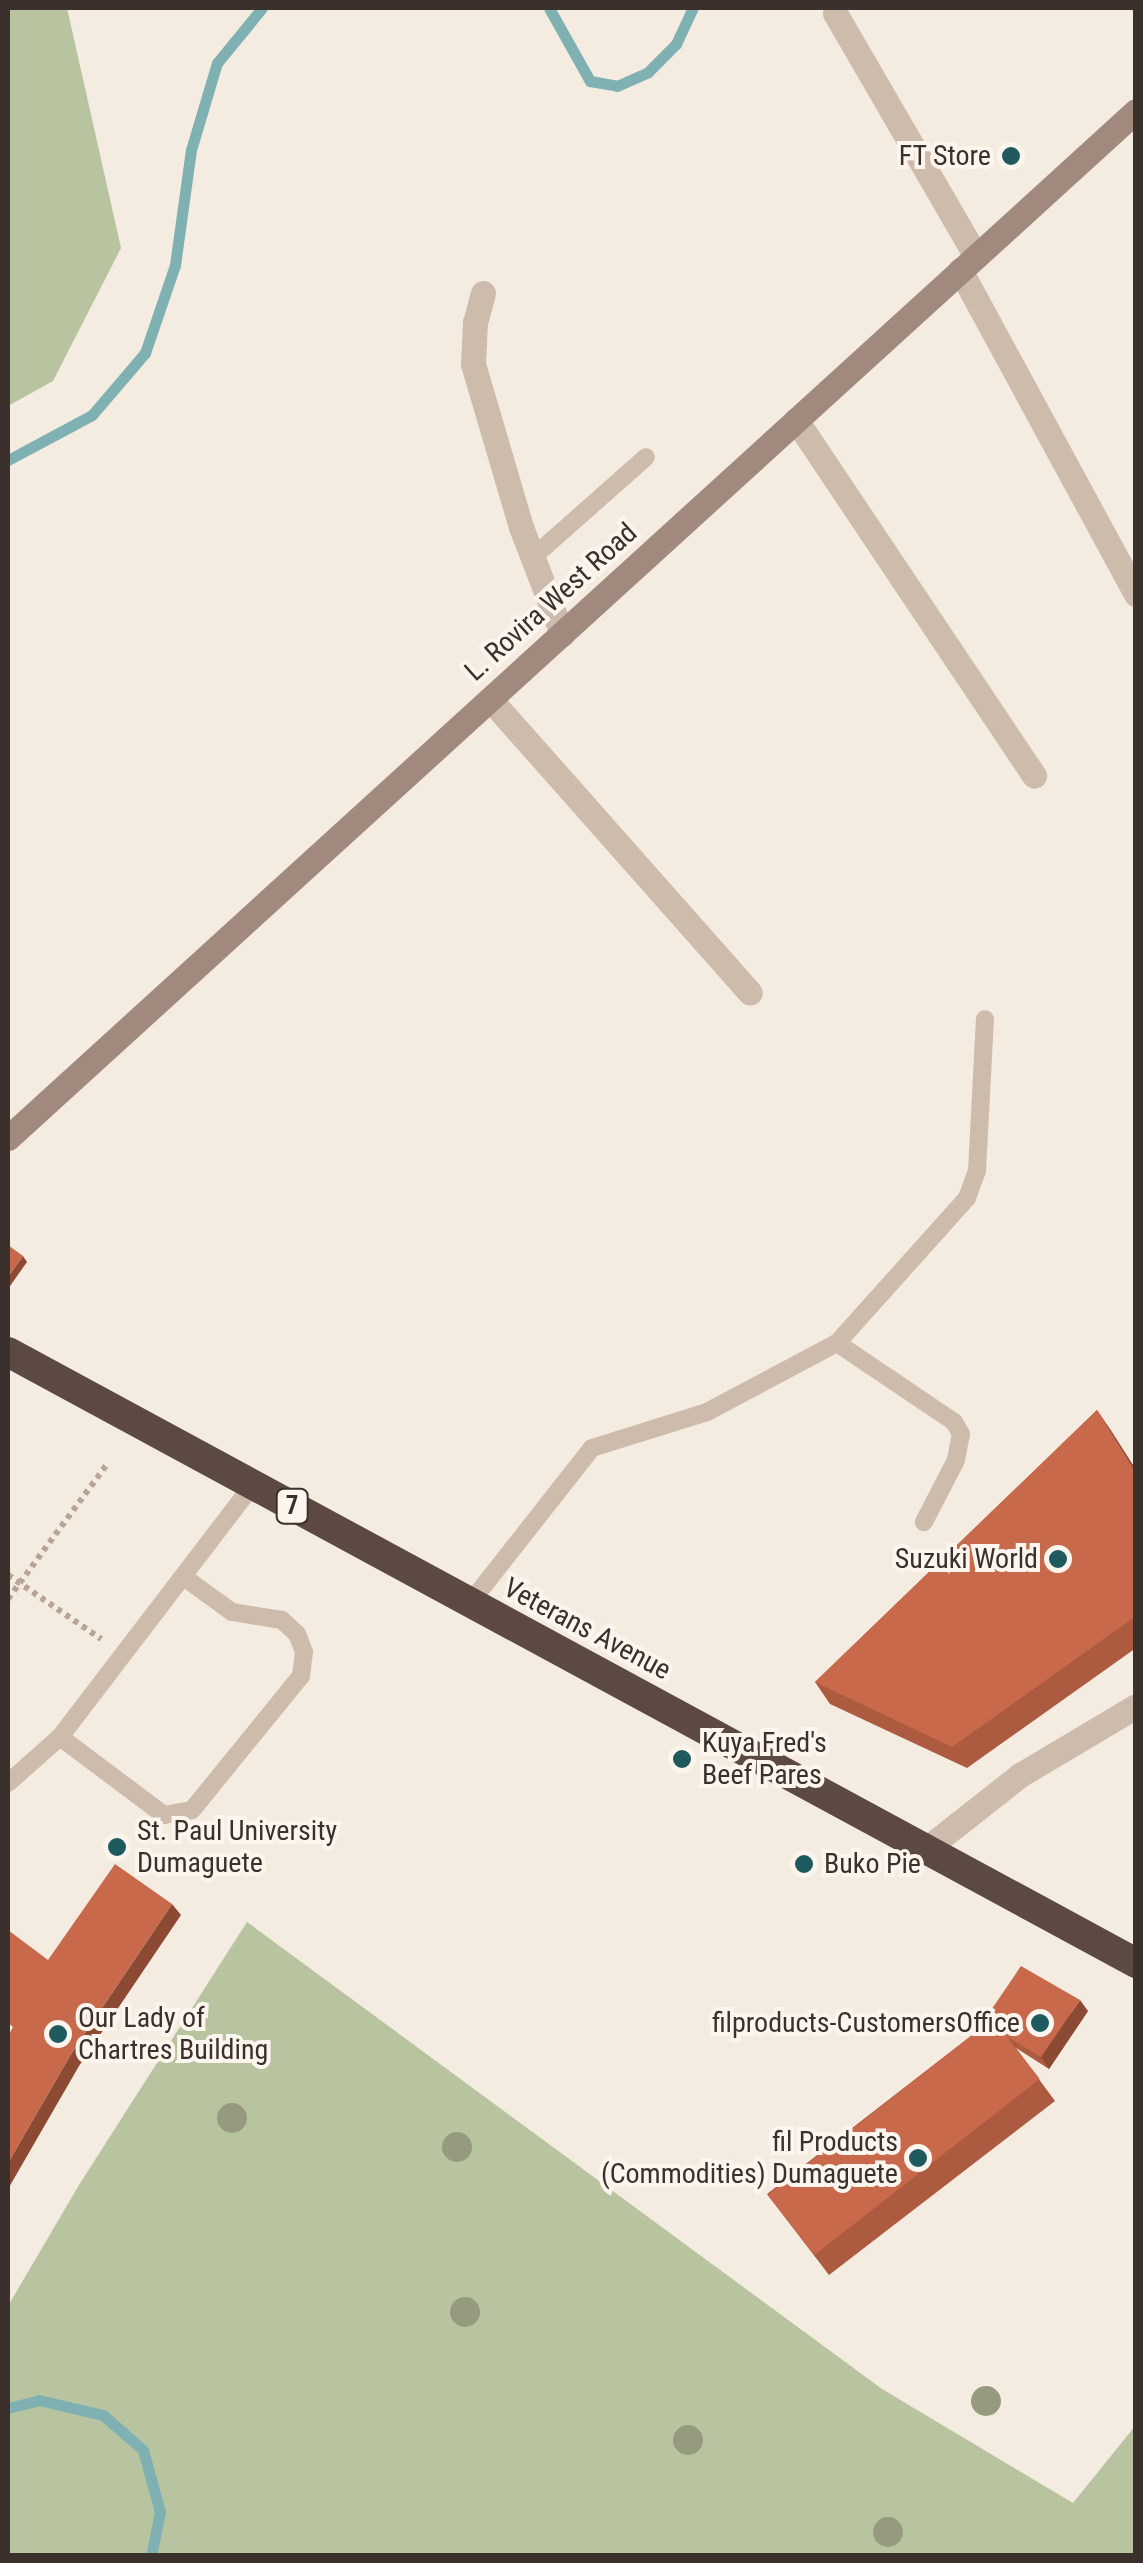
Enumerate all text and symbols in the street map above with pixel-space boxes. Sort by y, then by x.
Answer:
place label: FT Store [898,139,991,173]
marker: FT Store [1000,145,1022,167]
street label: L. Rovira West Road [458,516,644,688]
road number: 7 [274,1486,310,1526]
place label: Suzuki World [895,1542,1038,1576]
marker: Suzuki World [1047,1548,1069,1570]
street label: Veterans Avenue [498,1571,676,1687]
place label: Kuya Fred's Beef Pares [702,1726,827,1792]
marker: Kuya Fred's Beef Pares [671,1748,693,1770]
place label: St. Paul University Dumaguete [137,1814,337,1880]
marker: St. Paul University Dumaguete [106,1836,128,1858]
place label: Buko Pie [824,1847,921,1881]
marker: Buko Pie [793,1853,815,1875]
place label: Our Lady of Chartres Building [78,2001,268,2067]
place label: filproducts-CustomersOffice [712,2006,1020,2040]
marker: filproducts-CustomersOffice [1029,2012,1051,2034]
marker: Our Lady of Chartres Building [47,2023,69,2045]
place label: fil Products (Commodities) Dumaguete [601,2125,898,2191]
marker: fil Products (Commodities) Dumaguete [907,2147,929,2169]

